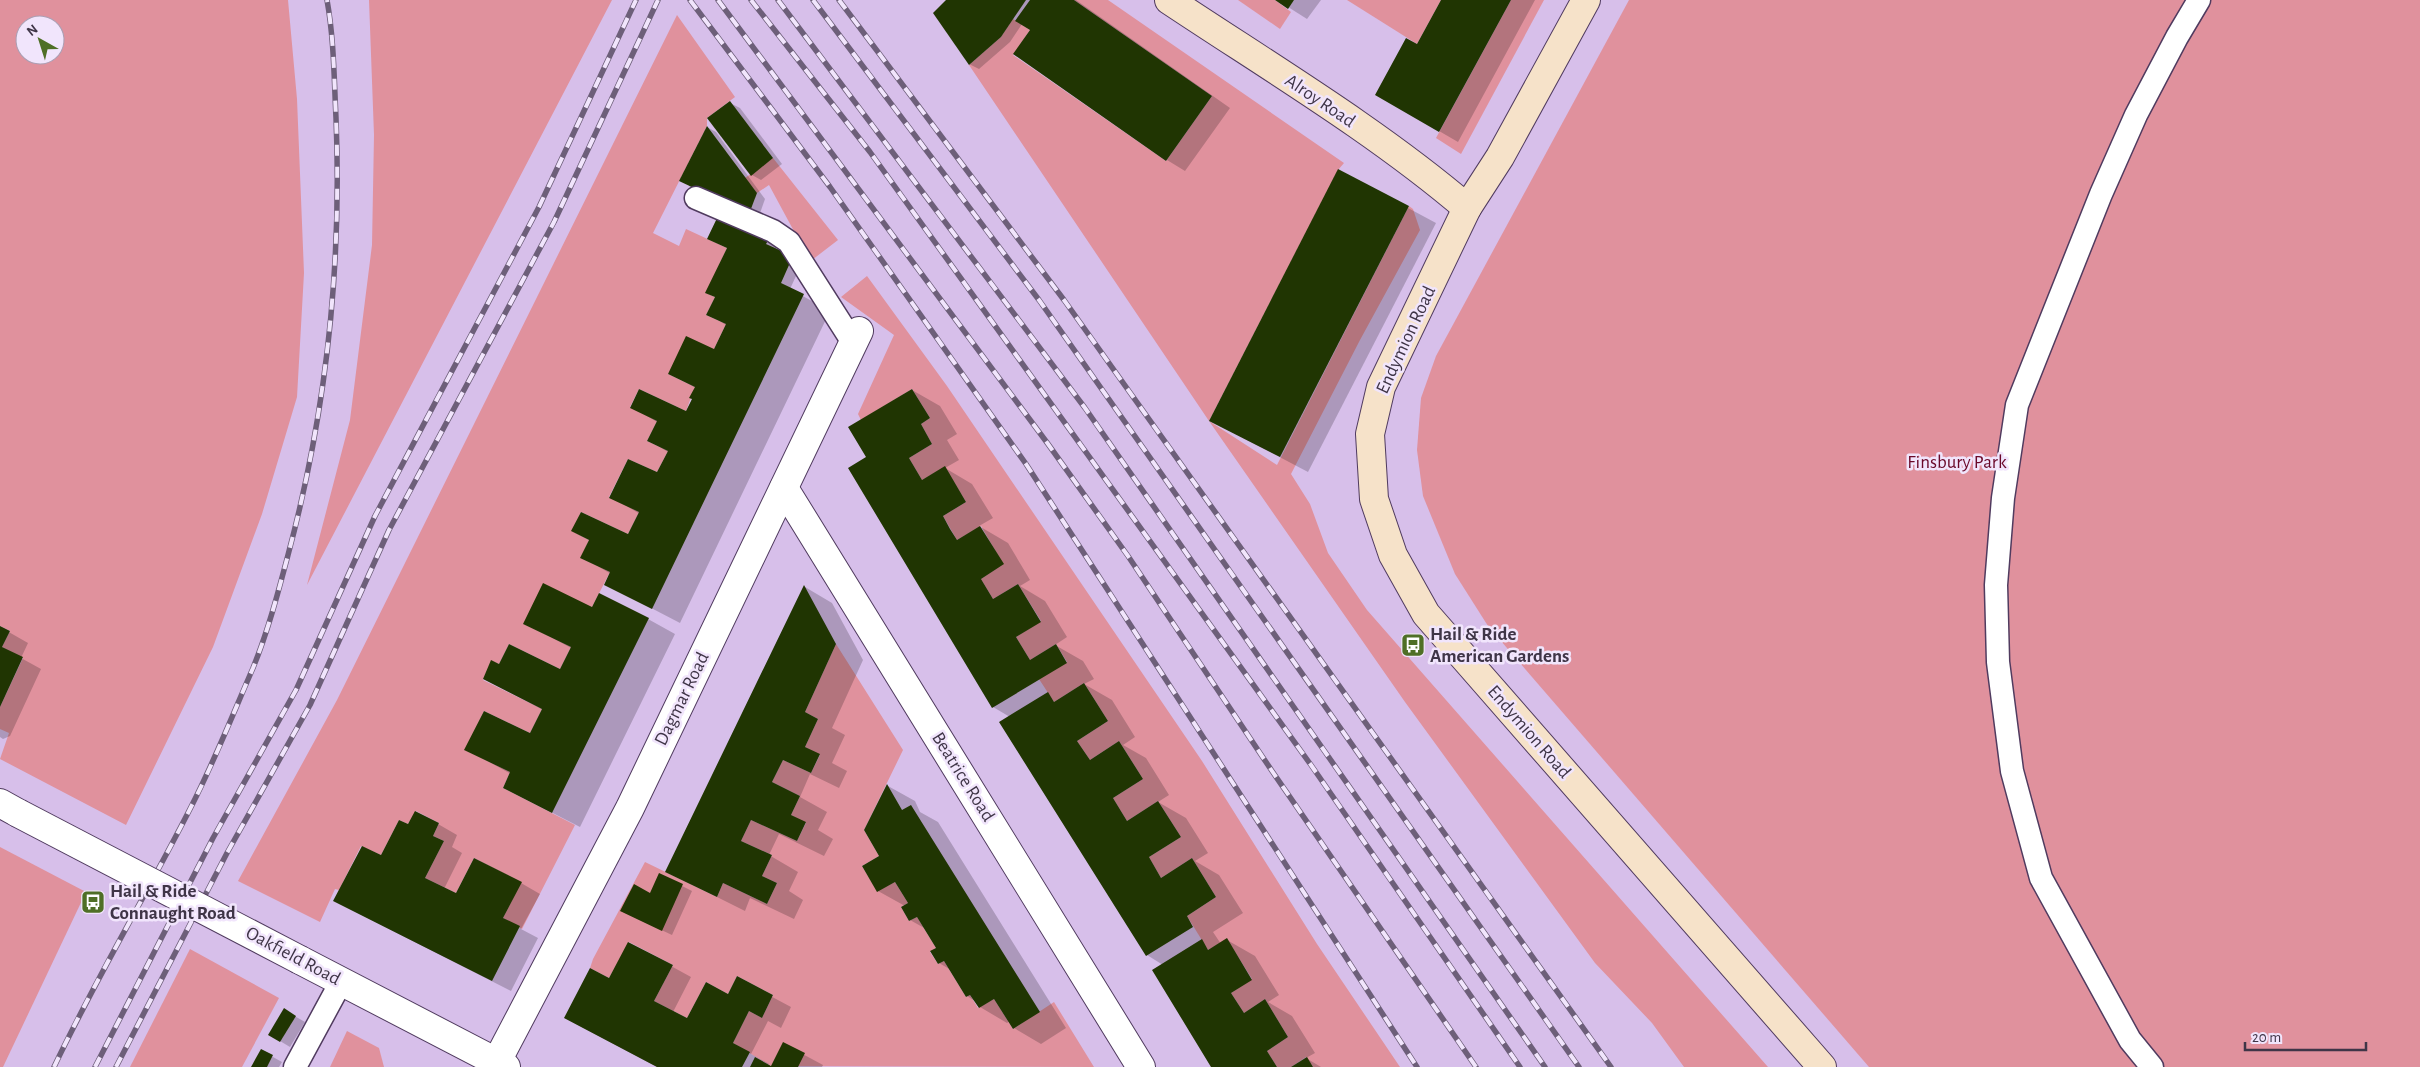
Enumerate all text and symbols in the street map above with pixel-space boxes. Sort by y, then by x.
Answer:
north arrow [15,15,65,65]
text: N [24,22,41,39]
street label: Alroy Road [1282,71,1359,131]
street label: Endymion Road [1373,283,1439,397]
park label: Finsbury Park [1907,453,2007,472]
place label: Hail & Ride American Gardens [1430,625,1569,666]
bus stop icon: Hail & Ride American Gardens [1400,632,1426,658]
street label: Dagmar Road [651,649,713,749]
street label: Endymion Road [1484,682,1574,782]
street label: Beatrice Road [928,729,998,825]
place label: Hail & Ride Connaught Road [110,882,236,923]
bus stop icon: Hail & Ride Connaught Road [80,889,106,915]
street label: Oakfield Road [243,923,344,989]
scale bar [2245,1020,2366,1052]
text: 20 m [2252,1030,2281,1045]

